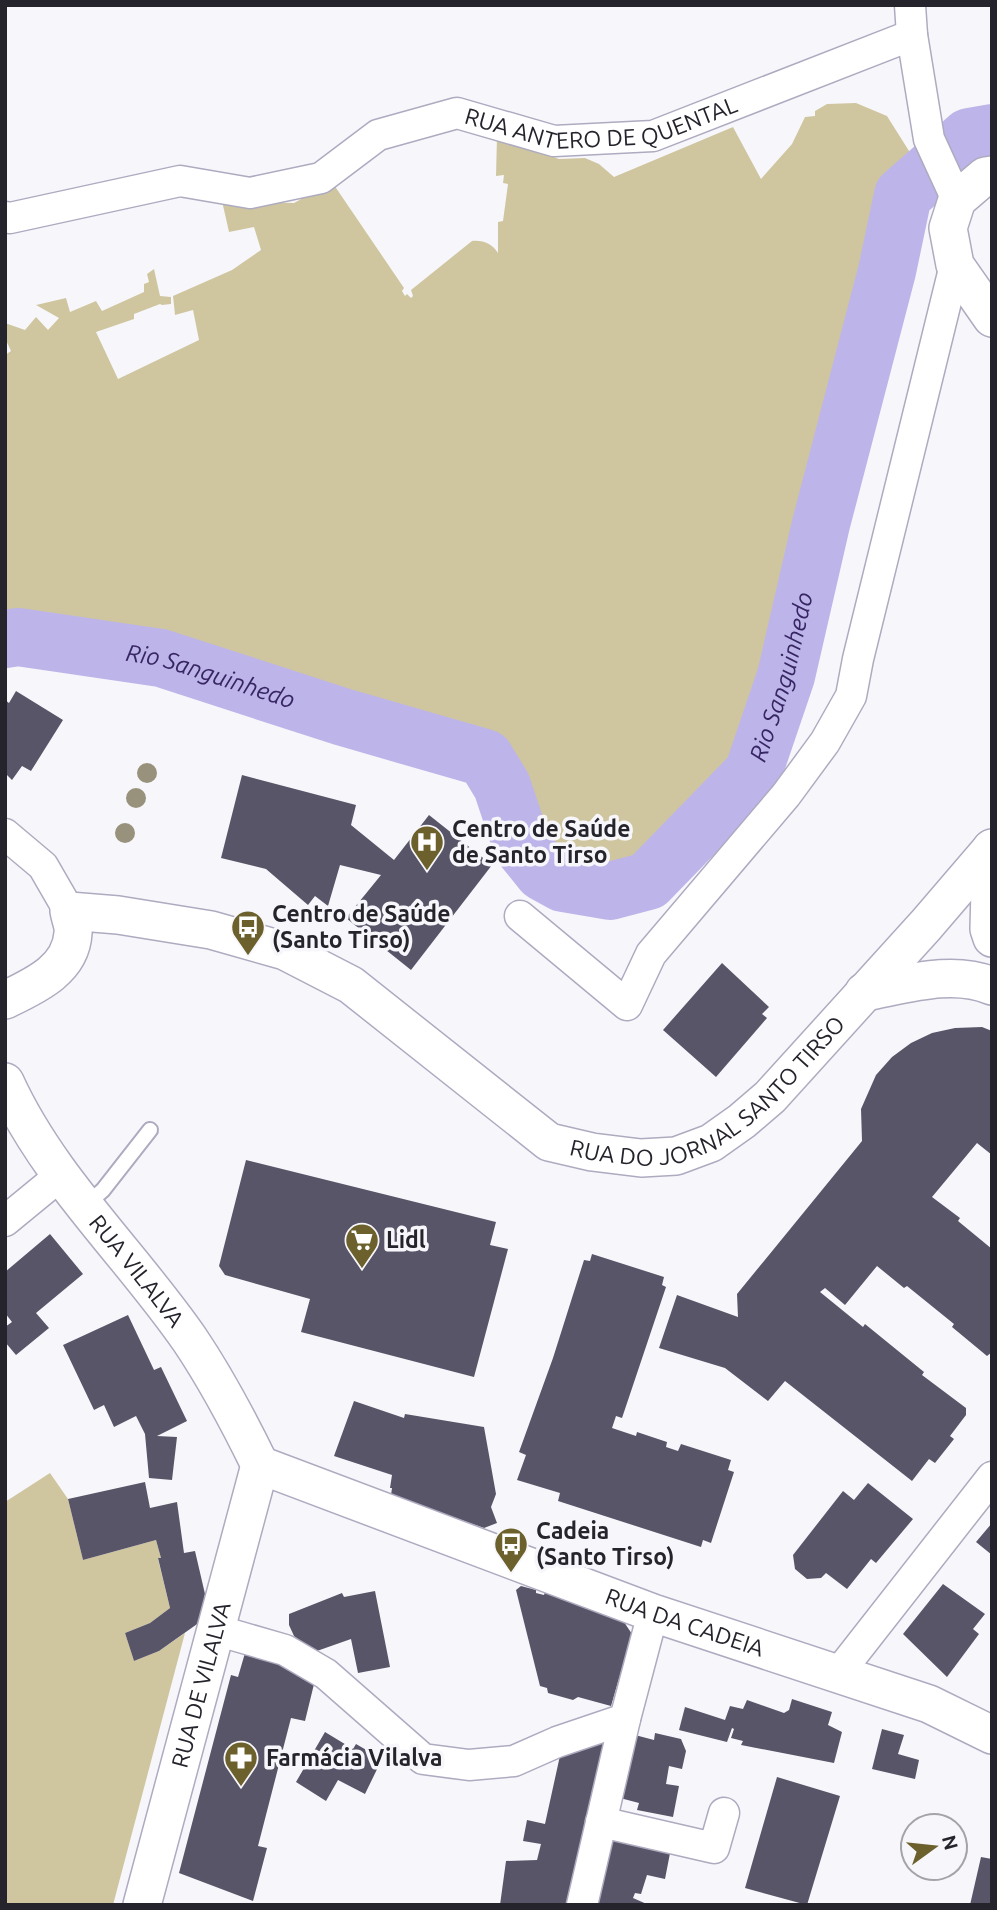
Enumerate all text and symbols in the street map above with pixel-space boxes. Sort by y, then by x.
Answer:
street label: RUA ANTERO DE QUENTAL [462,91,741,153]
water label: Rio Sanguinhedo [744,590,818,765]
water label: Rio Sanguinhedo [124,639,298,713]
place label: Centro de Saúde de Santo Tirso [452,816,630,867]
hospital icon: Centro de Saúde de Santo Tirso [408,823,446,872]
place label: Centro de Saúde (Santo Tirso) [272,901,450,953]
bus stop icon: Centro de Saúde (Santo Tirso) [229,908,267,957]
street label: RUA DO JORNAL SANTO TIRSO [568,1011,849,1170]
street label: RUA VILALVA [85,1210,189,1332]
supermarket icon: Lidl [343,1221,381,1270]
place label: Lidl [386,1227,426,1252]
place label: Cadeia (Santo Tirso) [536,1518,674,1570]
bus stop icon: Cadeia (Santo Tirso) [492,1525,530,1574]
street label: RUA DA CADEIA [602,1583,767,1661]
street label: RUA DE VILALVA [166,1599,235,1770]
pharmacy icon: Farmácia Vilalva [222,1739,260,1788]
place label: Farmácia Vilalva [266,1745,443,1770]
north arrow [899,1812,969,1882]
text: N [938,1833,963,1852]

